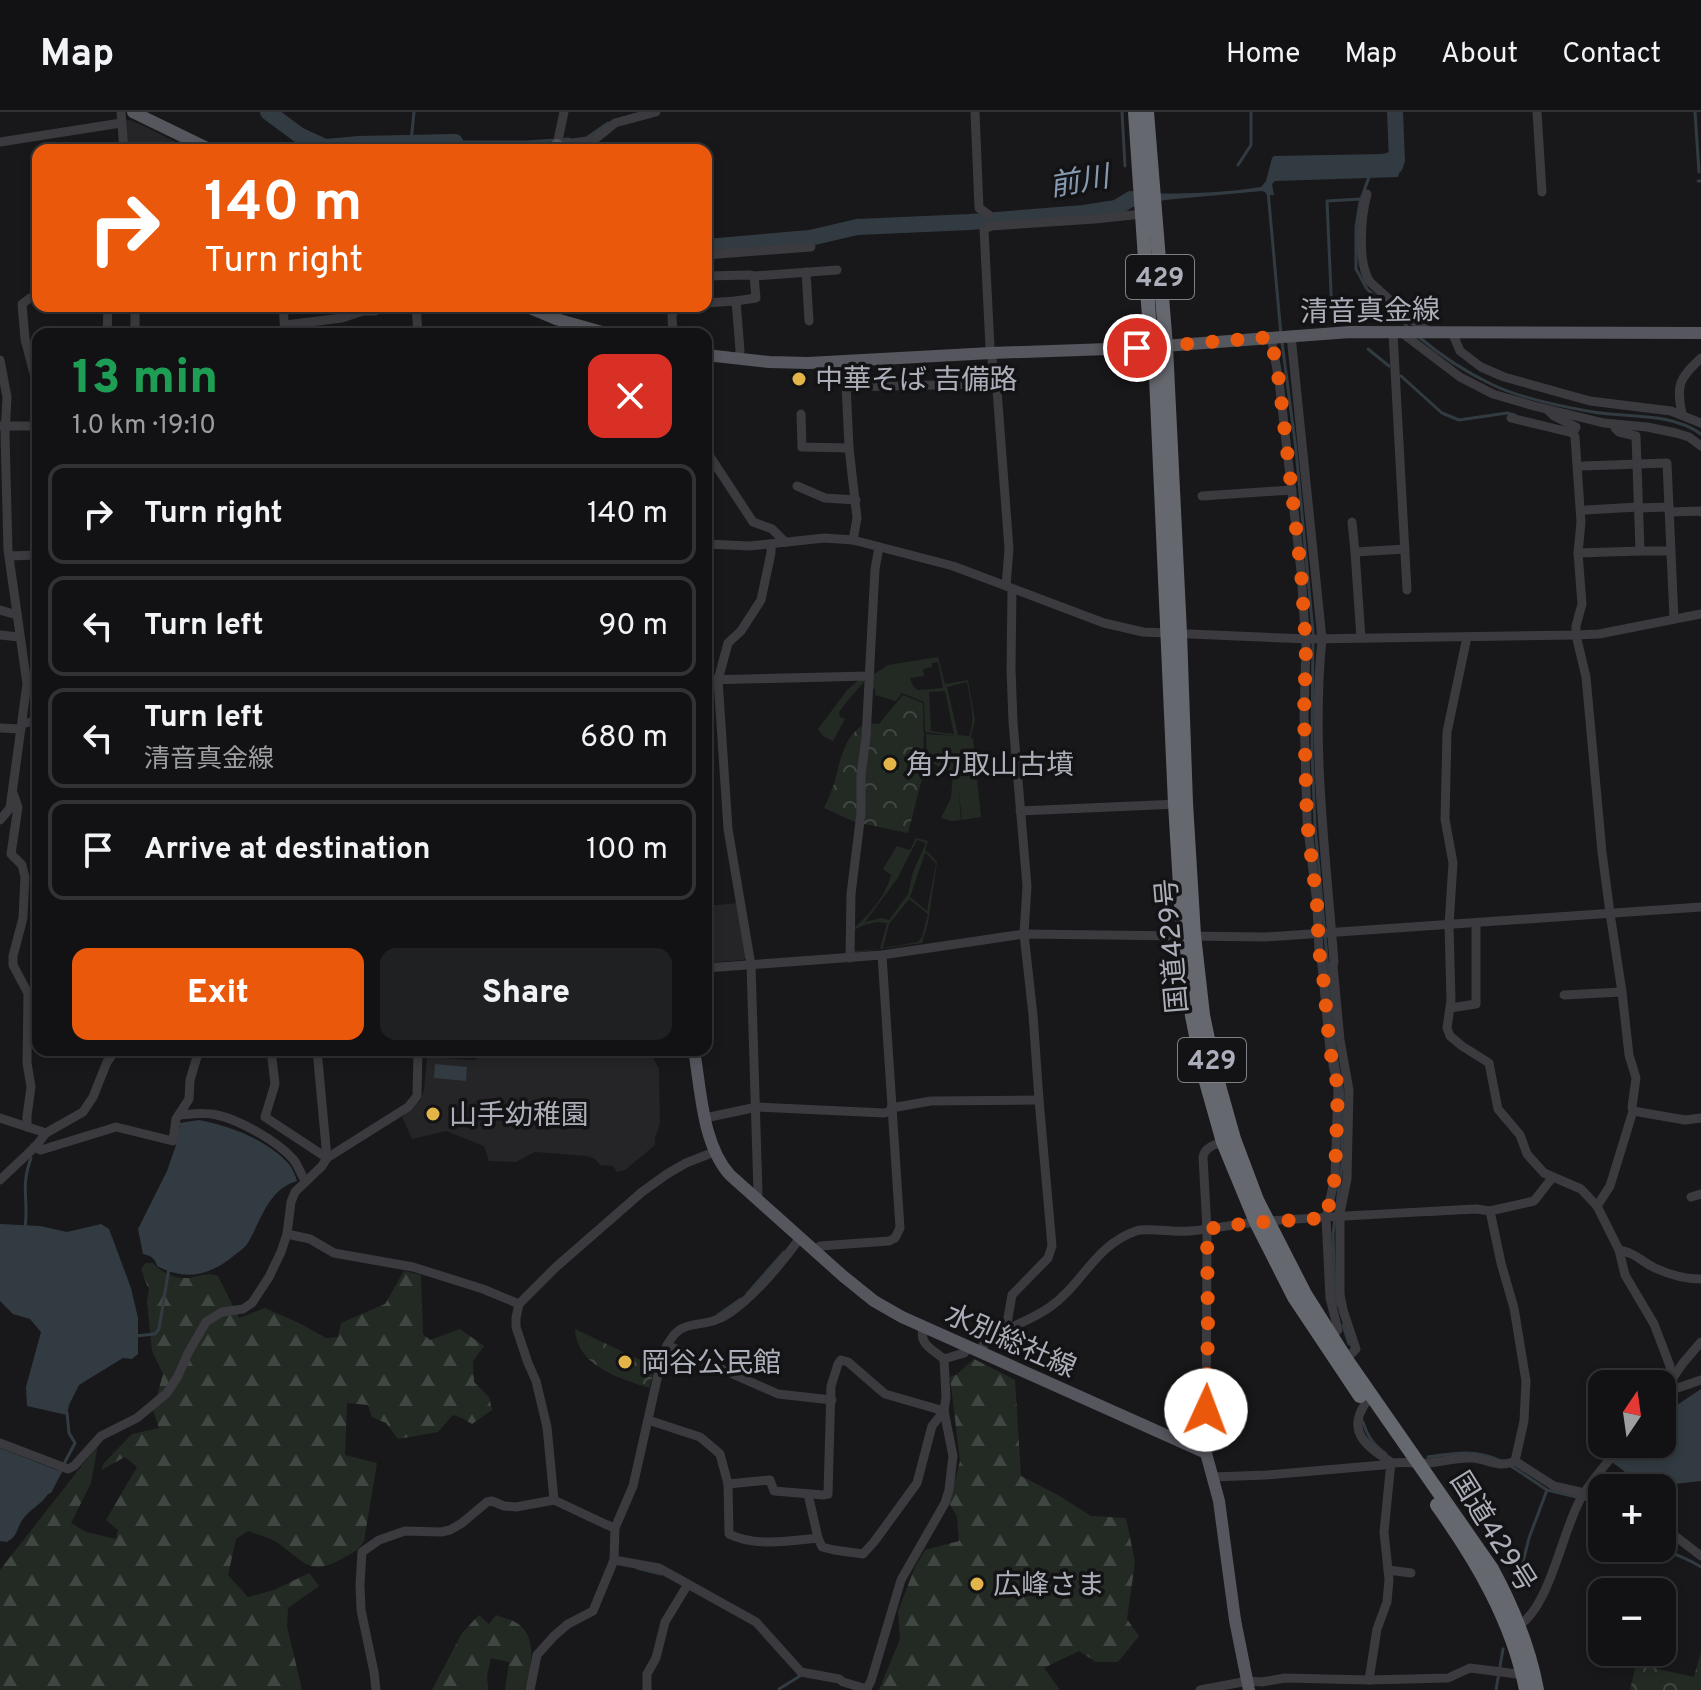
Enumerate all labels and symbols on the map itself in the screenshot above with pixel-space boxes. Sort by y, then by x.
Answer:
water label: 前川 [1047,160,1115,207]
road number: 429 [1126,255,1194,299]
street label: 清音真金線 [1300,294,1440,332]
pin [1103,314,1171,382]
place label: 中華そば 吉備路 [815,364,1018,400]
marker: 中華そば 吉備路 [790,370,808,388]
place label: 角力取山古墳 [906,749,1074,785]
marker: 角力取山古墳 [881,755,899,773]
street label: 国道429号 [1150,877,1198,1015]
road number: 429 [1178,1038,1246,1082]
place label: 山手幼稚園 [449,1099,589,1135]
marker: 山手幼稚園 [424,1105,442,1123]
street label: 水別総社線 [939,1298,1081,1388]
place label: 岡谷公民館 [641,1347,781,1383]
marker: 岡谷公民館 [616,1353,634,1371]
position arrow [1164,1368,1248,1452]
north arrow [1588,1370,1676,1458]
street label: 国道429号 [1440,1466,1543,1599]
place label: 広峰さま [993,1569,1105,1605]
marker: 広峰さま [968,1575,986,1593]

